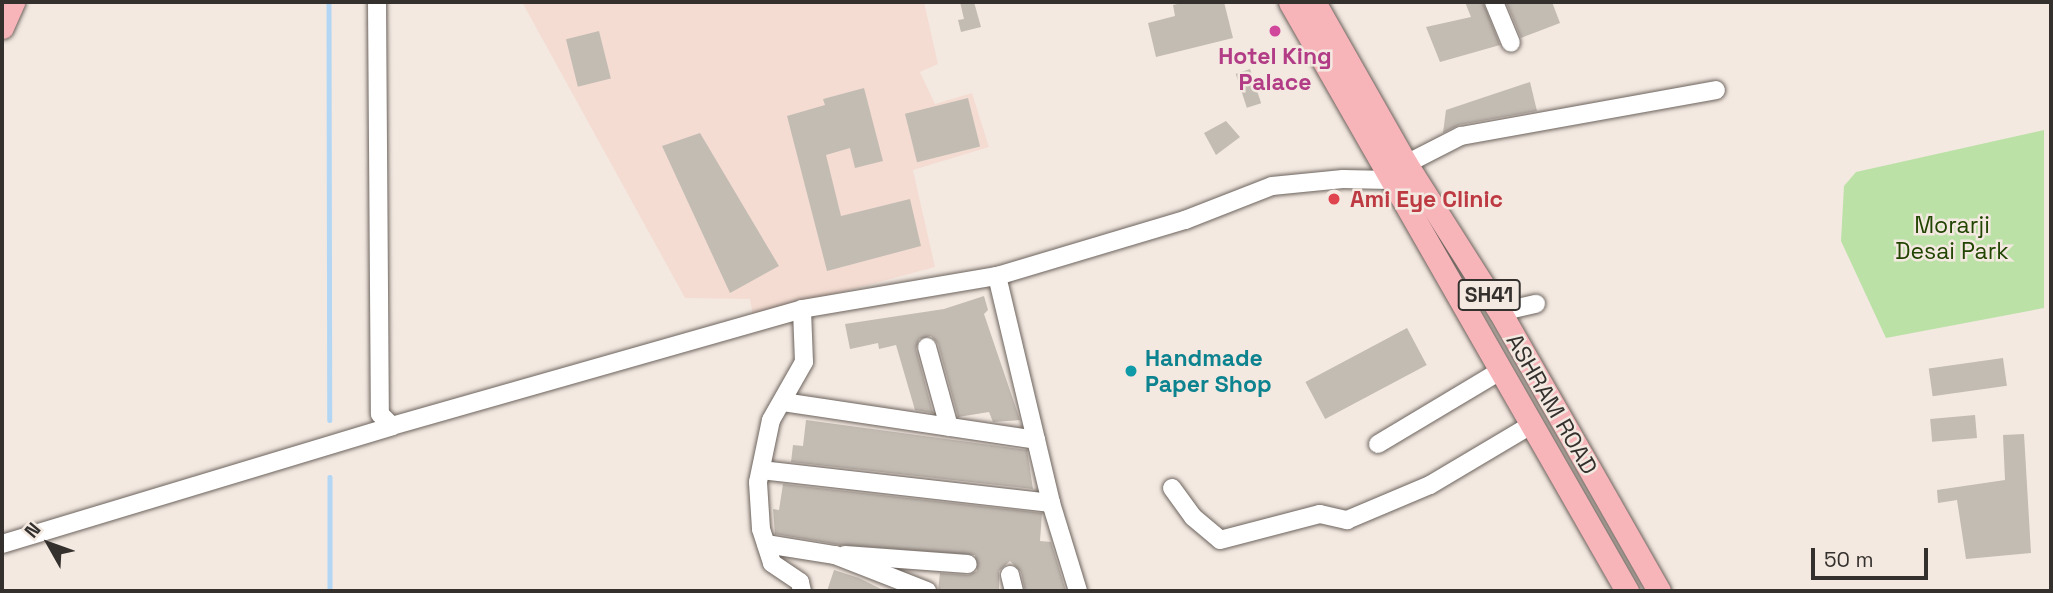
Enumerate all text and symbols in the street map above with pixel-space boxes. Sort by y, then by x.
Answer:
marker: Hotel King Palace [1267,23,1283,39]
place label: Hotel King Palace [1218,42,1332,96]
place label: Ami Eye Clinic [1350,185,1503,213]
marker: Ami Eye Clinic [1324,189,1344,209]
park label: Morarji Desai Park [1895,211,2009,265]
road number: SH41 [1458,278,1520,312]
street label: ASHRAM ROAD [1501,329,1603,479]
place label: Handmade Paper Shop [1145,344,1272,398]
marker: Handmade Paper Shop [1123,363,1139,379]
north arrow [14,509,84,579]
text: N [19,517,46,543]
scale bar [1815,534,1932,578]
text: 50 m [1824,546,1874,573]

